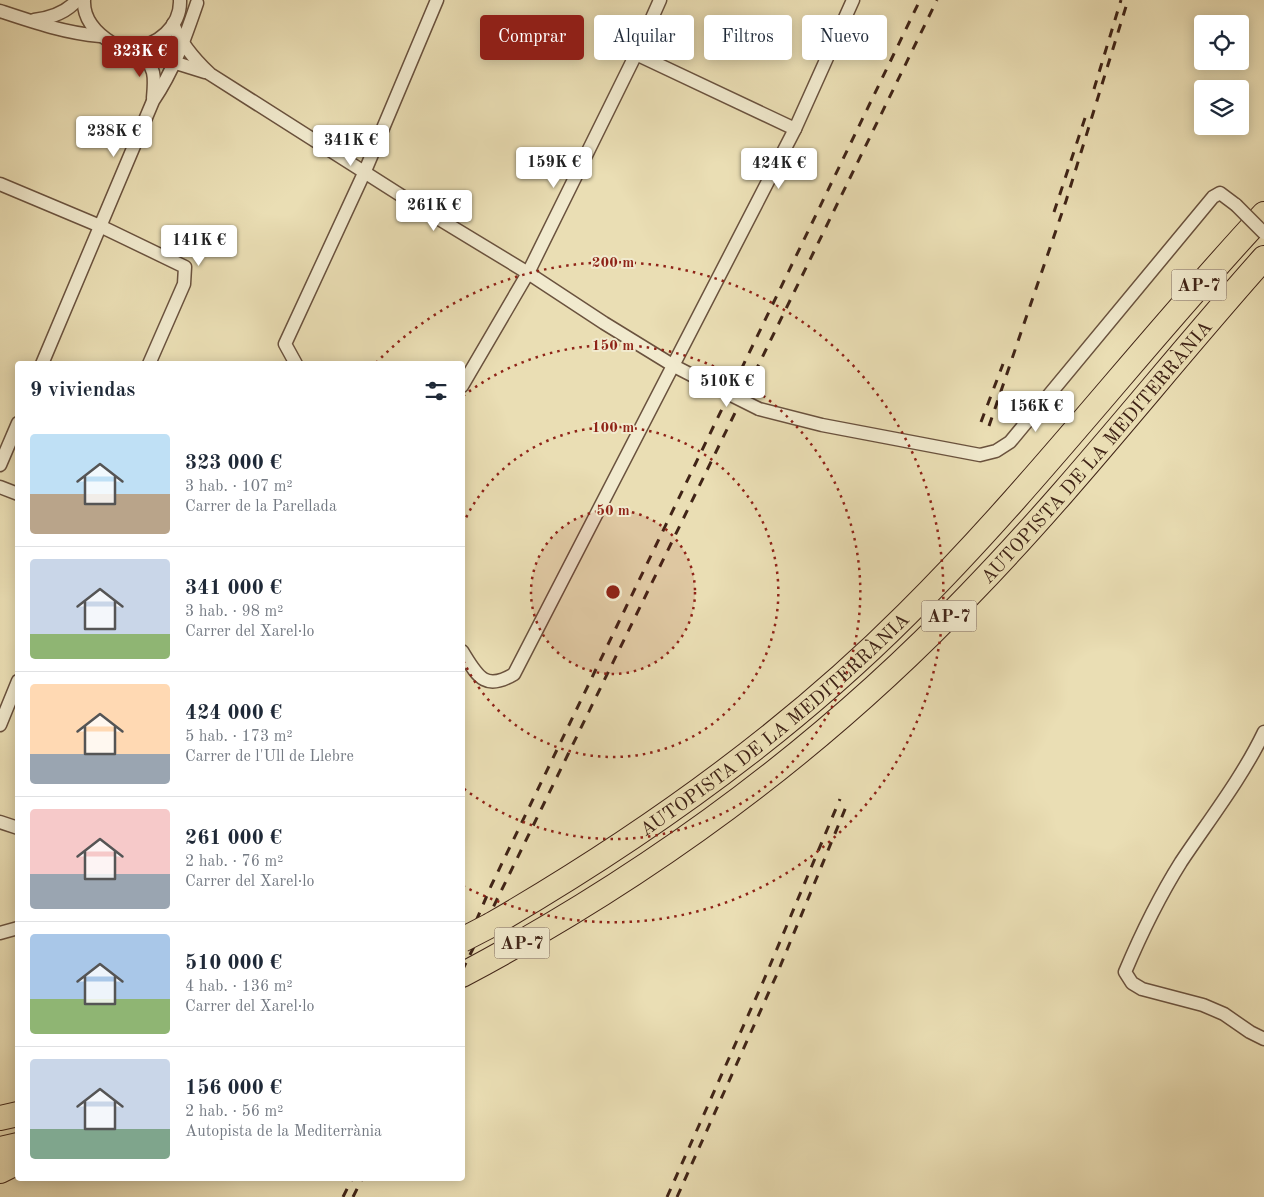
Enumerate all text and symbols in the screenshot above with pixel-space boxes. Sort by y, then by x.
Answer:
chip: Comprar [480,15,584,60]
chip: Alquilar [594,15,694,60]
chip: Filtros [704,15,792,60]
chip: Nuevo [802,15,887,60]
map controls [1194,15,1249,135]
button: locate [1194,15,1249,70]
pin: 323K € [99,36,181,78]
text: 323K € [113,44,167,60]
button: layers [1194,80,1249,135]
pin: 238K € [73,116,155,158]
text: 238K € [87,124,141,140]
pin: 341K € [310,124,392,167]
text: 341K € [324,133,378,149]
pin: 159K € [513,146,595,189]
pin: 424K € [738,148,820,190]
text: 159K € [527,155,581,171]
text: 424K € [752,156,806,172]
pin: 261K € [393,190,475,232]
text: 261K € [407,198,461,214]
pin: 141K € [158,224,240,267]
text: 141K € [172,233,226,249]
text: 200 m [592,256,634,271]
road number: AP-7 [1172,270,1226,300]
street label: AUTOPISTA DE LA MEDITERRÀNIA [979,318,1217,588]
text: 150 m [592,339,634,354]
pin: 510K € [686,366,768,408]
text: 510K € [700,374,754,390]
icon: filters [422,377,450,405]
text: 9 viviendas [30,380,135,401]
pin: 156K € [995,390,1077,433]
text: 156K € [1009,399,1063,415]
text: 100 m [592,421,634,436]
text: 323 000 € [185,453,282,474]
icon: home [70,454,130,514]
text: 3 hab. · 107 m² [185,479,293,495]
text: Carrer de la Parellada [185,499,337,515]
text: 50 m [596,504,630,519]
text: 341 000 € [185,578,282,599]
icon: home [70,579,130,639]
centre of rings [604,583,622,601]
road number: AP-7 [922,600,976,632]
text: 3 hab. · 98 m² [185,604,283,620]
street label: AUTOPISTA DE LA MEDITERRÀNIA [637,610,914,841]
text: Carrer del Xarel·lo [185,624,315,640]
text: 424 000 € [185,703,282,724]
icon: home [70,704,130,764]
text: 5 hab. · 173 m² [185,729,293,745]
text: Carrer de l'Ull de Llebre [185,749,354,765]
text: 261 000 € [185,828,282,849]
icon: home [70,829,130,889]
text: 2 hab. · 76 m² [185,854,283,870]
text: Carrer del Xarel·lo [185,874,315,890]
road number: AP-7 [494,928,550,958]
text: 510 000 € [185,953,282,974]
icon: home [70,954,130,1014]
text: 4 hab. · 136 m² [185,979,293,995]
text: Carrer del Xarel·lo [185,999,315,1015]
text: 156 000 € [185,1078,282,1099]
icon: home [70,1079,130,1139]
text: 2 hab. · 56 m² [185,1104,283,1120]
text: Autopista de la Mediterrània [185,1124,382,1140]

